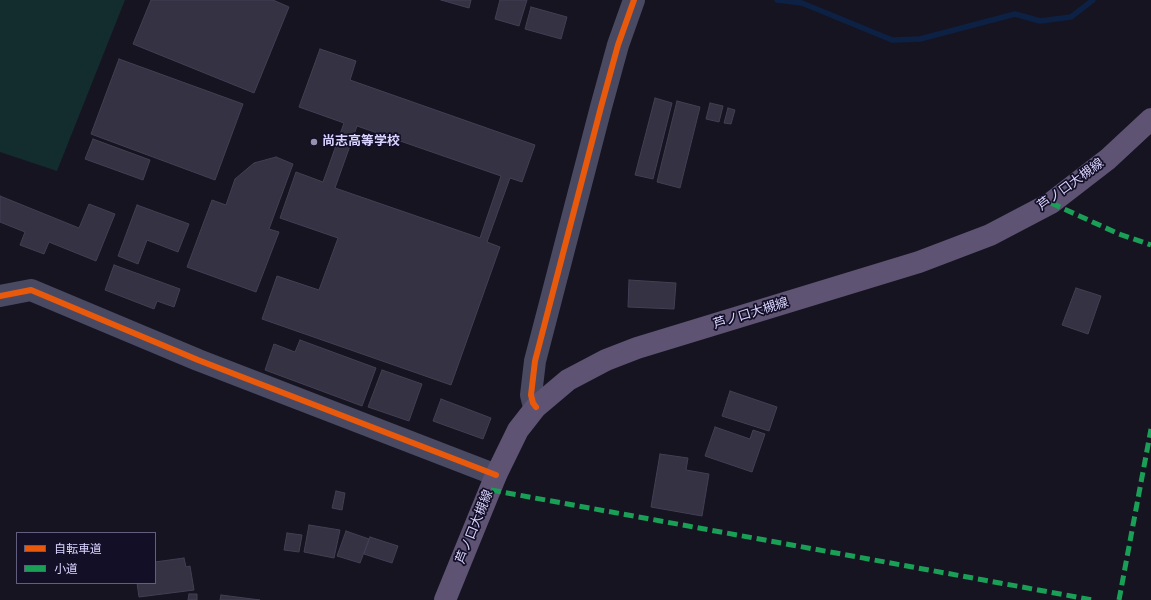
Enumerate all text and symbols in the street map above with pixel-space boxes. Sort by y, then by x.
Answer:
place label: 尚志高等学校 [322,134,400,150]
marker: 尚志高等学校 [309,137,319,147]
street label: 芦ノ口大槻線 [1035,156,1107,214]
street label: 芦ノ口大槻線 [711,295,791,333]
street label: 芦ノ口大槻線 [453,488,497,566]
legend [16,532,156,584]
text: 自転車道 [54,540,102,557]
text: 小道 [54,560,78,577]

